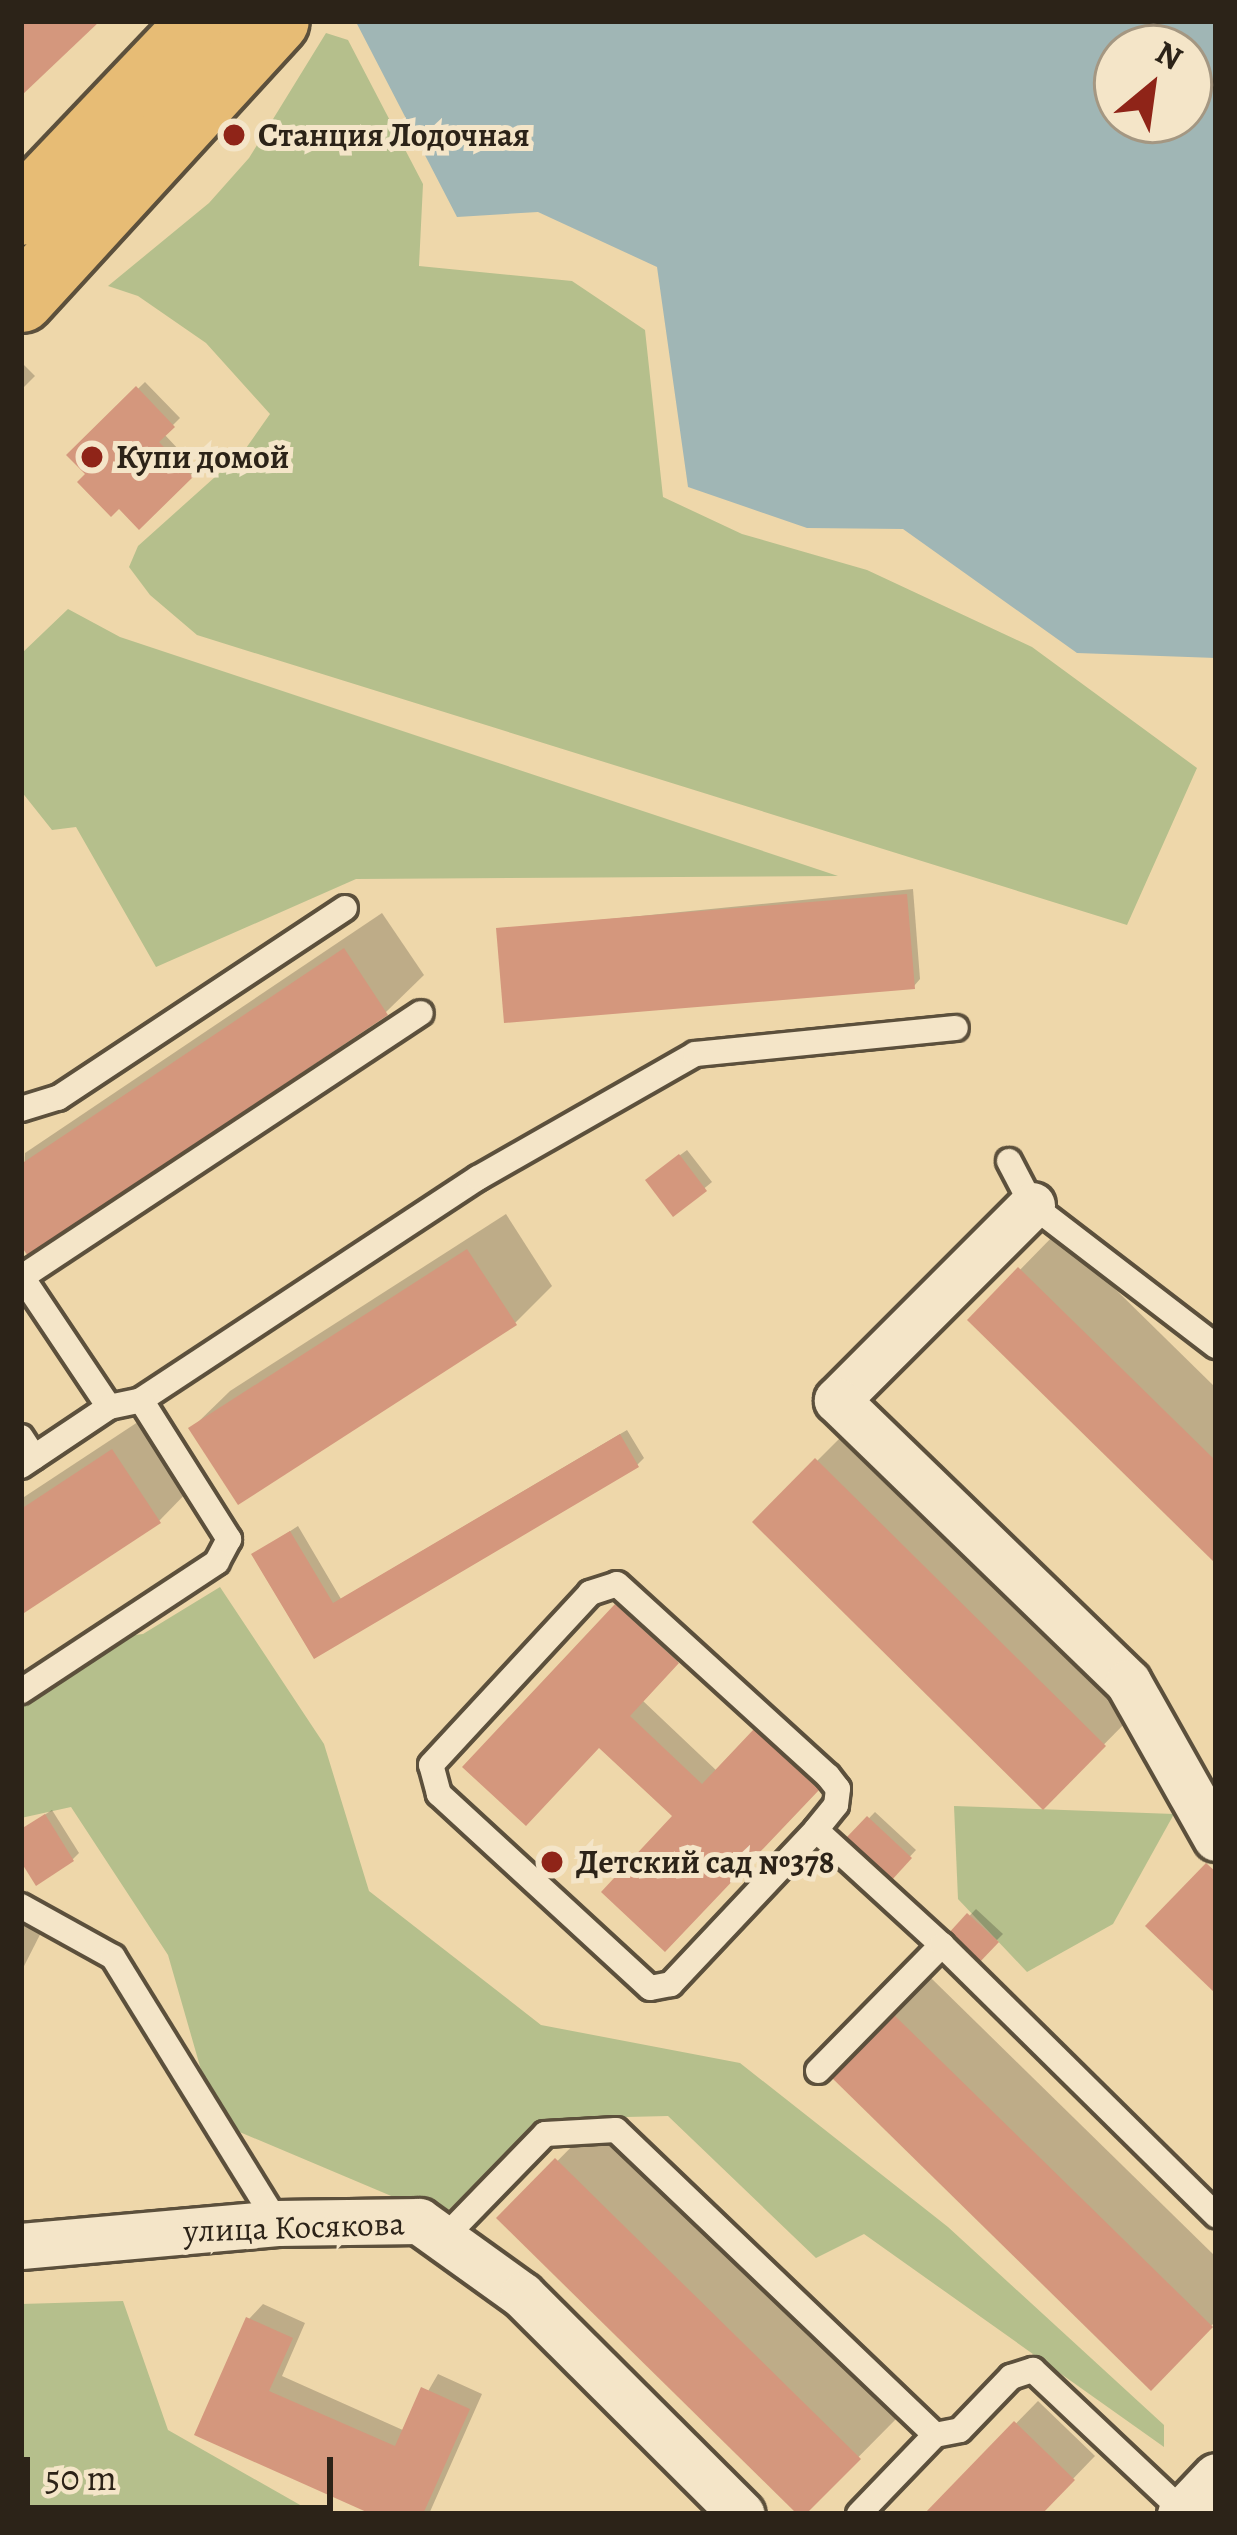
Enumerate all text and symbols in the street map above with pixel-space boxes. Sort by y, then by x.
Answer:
north arrow [1093,24,1213,144]
text: N [1148,29,1191,80]
place label: Станция Лодочная [258,115,530,155]
marker: Станция Лодочная [221,122,247,148]
place label: Купи домой [116,437,289,477]
marker: Купи домой [79,444,105,470]
place label: Детский сад №378 [576,1842,835,1882]
marker: Детский сад №378 [539,1849,565,1875]
street label: улица Косякова [183,2203,405,2251]
scale bar [30,2433,339,2507]
text: 50 m [45,2453,117,2502]

